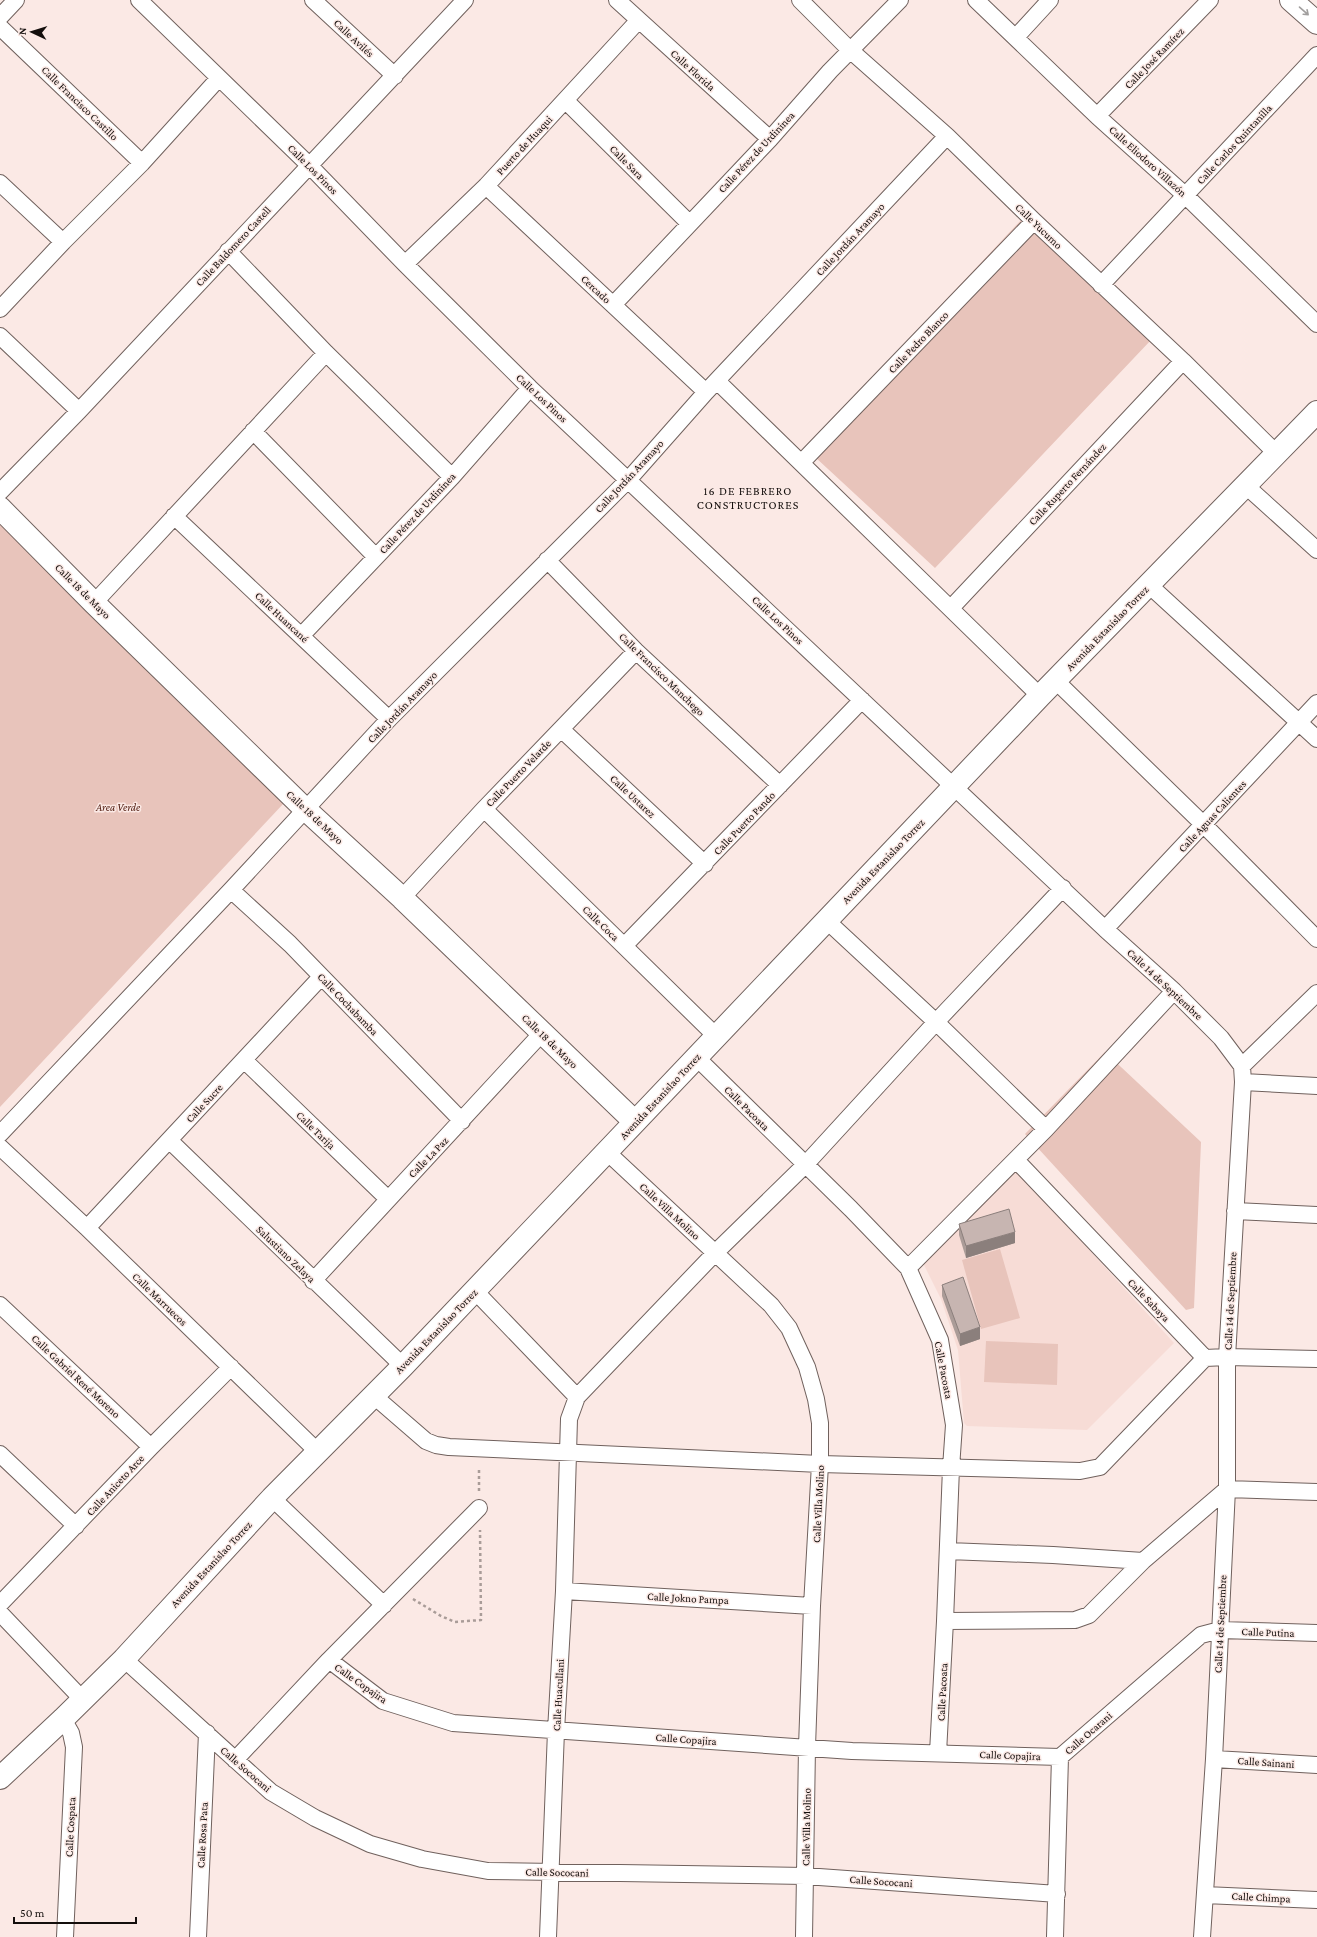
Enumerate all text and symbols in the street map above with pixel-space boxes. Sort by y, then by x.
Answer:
one-way arrow [1298,7,1309,16]
north arrow [12,12,52,52]
street label: Calle Avilés [332,16,376,60]
street label: Calle José Ramírez [1122,25,1187,92]
text: N [16,27,28,35]
street label: Calle Florida [668,47,718,93]
street label: Calle Francisco Castillo [39,63,121,143]
street label: Calle Carlos Quintanilla [1194,102,1274,186]
street label: Calle Pérez de Urdininea [715,109,797,195]
street label: Puerto de Huaqui [494,113,555,178]
street label: Calle Eliodoro Villazón [1107,123,1189,199]
street label: Calle Los Pinos [286,142,340,196]
street label: Calle Sara [607,142,647,182]
street label: Calle Jordán Aramayo [813,200,888,278]
street label: Calle Yucumo [1013,201,1065,252]
street label: Calle Baldomero Castell [193,204,273,288]
street label: Cercado [579,272,614,306]
street label: Calle Pedro Blanco [885,308,951,375]
street label: Calle Los Pinos [514,371,570,425]
street label: Calle Jordán Aramayo [592,437,667,515]
street label: Calle Ruperto Fernández [1026,440,1109,528]
street label: Calle Pérez de Urdininea [376,470,458,556]
district label: 16 DE FEBRERO CONSTRUCTORES [697,484,799,512]
street label: Calle 18 de Mayo [52,561,113,622]
street label: Avenida Estanislao Torrez [1063,583,1151,673]
street label: Calle Huancané [253,589,311,645]
street label: Calle Los Pinos [750,593,806,647]
street label: Calle Francisco Manchego [616,630,708,719]
street label: Calle Jordán Aramayo [365,668,440,746]
street label: Calle Puerto Velarde [483,737,553,809]
street label: Calle Ustarez [608,772,658,820]
street label: Calle Aguas Calientes [1176,778,1249,855]
street label: Calle 18 de Mayo [283,788,346,847]
street label: Calle Puerto Pando [711,789,778,857]
park label: Area Verde [95,801,141,813]
street label: Avenida Estanislao Torrez [839,816,927,906]
street label: Calle Coca [580,903,622,943]
street label: Calle 14 de Septiembre [1124,946,1205,1023]
street label: Calle Cochabamba [315,970,381,1038]
street label: Calle 18 de Mayo [519,1011,581,1072]
street label: Avenida Estanislao Torrez [617,1050,703,1141]
street label: Calle Sucre [183,1081,225,1125]
street label: Calle Pacoata [722,1083,772,1133]
street label: Calle Tarija [293,1108,338,1152]
street label: Calle La Paz [406,1134,451,1180]
street label: Calle Villa Molino [637,1180,703,1242]
street label: Salustiano Zelaya [253,1223,318,1286]
street label: Calle 14 de Septiembre [1221,1251,1240,1350]
street label: Calle Marruecos [130,1270,190,1328]
street label: Calle Sabaya [1125,1276,1172,1325]
street label: Avenida Estanislao Torrez [392,1286,480,1376]
street label: Calle Gabriel René Moreno [29,1332,123,1420]
street label: Calle Pacoata [933,1340,955,1400]
street label: Calle Aniceto Arce [84,1452,146,1518]
street label: Calle Villa Molino [810,1464,826,1543]
street label: Avenida Estanislao Torrez [168,1518,254,1609]
street label: Calle 14 de Septiembre [1211,1574,1230,1673]
street label: Calle Jokno Pampa [647,1590,729,1607]
street label: Calle Putina [1241,1625,1295,1639]
street label: Calle Huacullani [550,1658,566,1731]
street label: Calle Copajira [332,1661,390,1706]
street label: Calle Pacoata [934,1663,950,1721]
street label: Calle Ocarani [1062,1709,1114,1757]
street label: Calle Copajira [655,1731,717,1748]
street label: Calle Sococani [218,1744,274,1794]
street label: Calle Copajira [979,1748,1041,1763]
street label: Calle Sainani [1237,1754,1295,1770]
street label: Calle Villa Molino [799,1787,813,1866]
street label: Calle Cospata [62,1797,79,1857]
street label: Calle Rosa Pata [194,1802,210,1868]
street label: Calle Sococani [525,1865,589,1879]
street label: Calle Sococani [849,1873,913,1889]
street label: Calle Chimpa [1231,1889,1291,1906]
scale bar [14,1899,136,1925]
text: 50 m [20,1906,45,1920]

